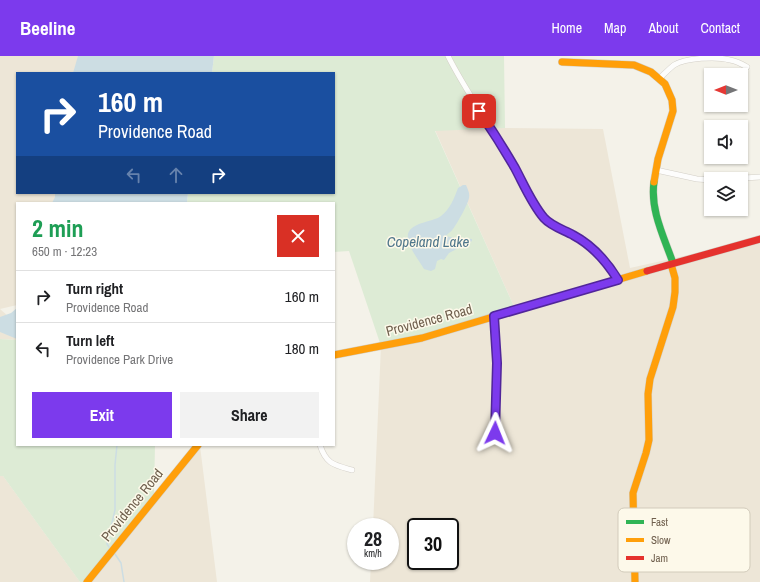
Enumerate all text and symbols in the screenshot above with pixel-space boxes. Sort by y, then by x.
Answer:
text: Beeline [20,15,75,41]
text: Home [551,19,582,37]
text: Map [604,19,626,37]
text: About [648,19,678,37]
text: Contact [700,19,740,37]
north arrow [704,68,748,112]
map controls [704,68,748,216]
text: 160 m [98,83,163,121]
icon: right [32,88,84,140]
pin [462,94,496,128]
icon: arrive [468,100,490,122]
text: Providence Road [98,119,212,144]
button: sound [704,120,748,164]
icon: left [123,164,145,186]
icon: ahead [165,164,187,186]
icon: right [207,164,229,186]
button: layers [704,172,748,216]
text: 2 min [32,212,83,244]
button: close [277,215,319,257]
water label: Copeland Lake [387,231,470,252]
text: 650 m · 12:23 [32,243,97,260]
text: Turn right [66,278,123,299]
icon: right [32,286,54,308]
text: 160 m [285,286,319,307]
text: Providence Road [66,299,148,316]
street label: Providence Road [384,300,474,340]
text: Turn left [66,330,114,351]
icon: left [32,338,54,360]
text: 180 m [285,338,319,359]
text: Providence Park Drive [66,351,173,368]
button: Exit [32,392,172,438]
button: Share [180,392,319,438]
position arrow [474,412,516,454]
street label: Providence Road [97,465,167,545]
legend [618,508,750,572]
text: Fast [651,515,669,529]
speed limit sign: 30 [407,518,459,570]
text: 28 [364,525,382,552]
text: Slow [651,533,671,547]
text: km/h [364,547,382,560]
text: Jam [651,551,668,565]

